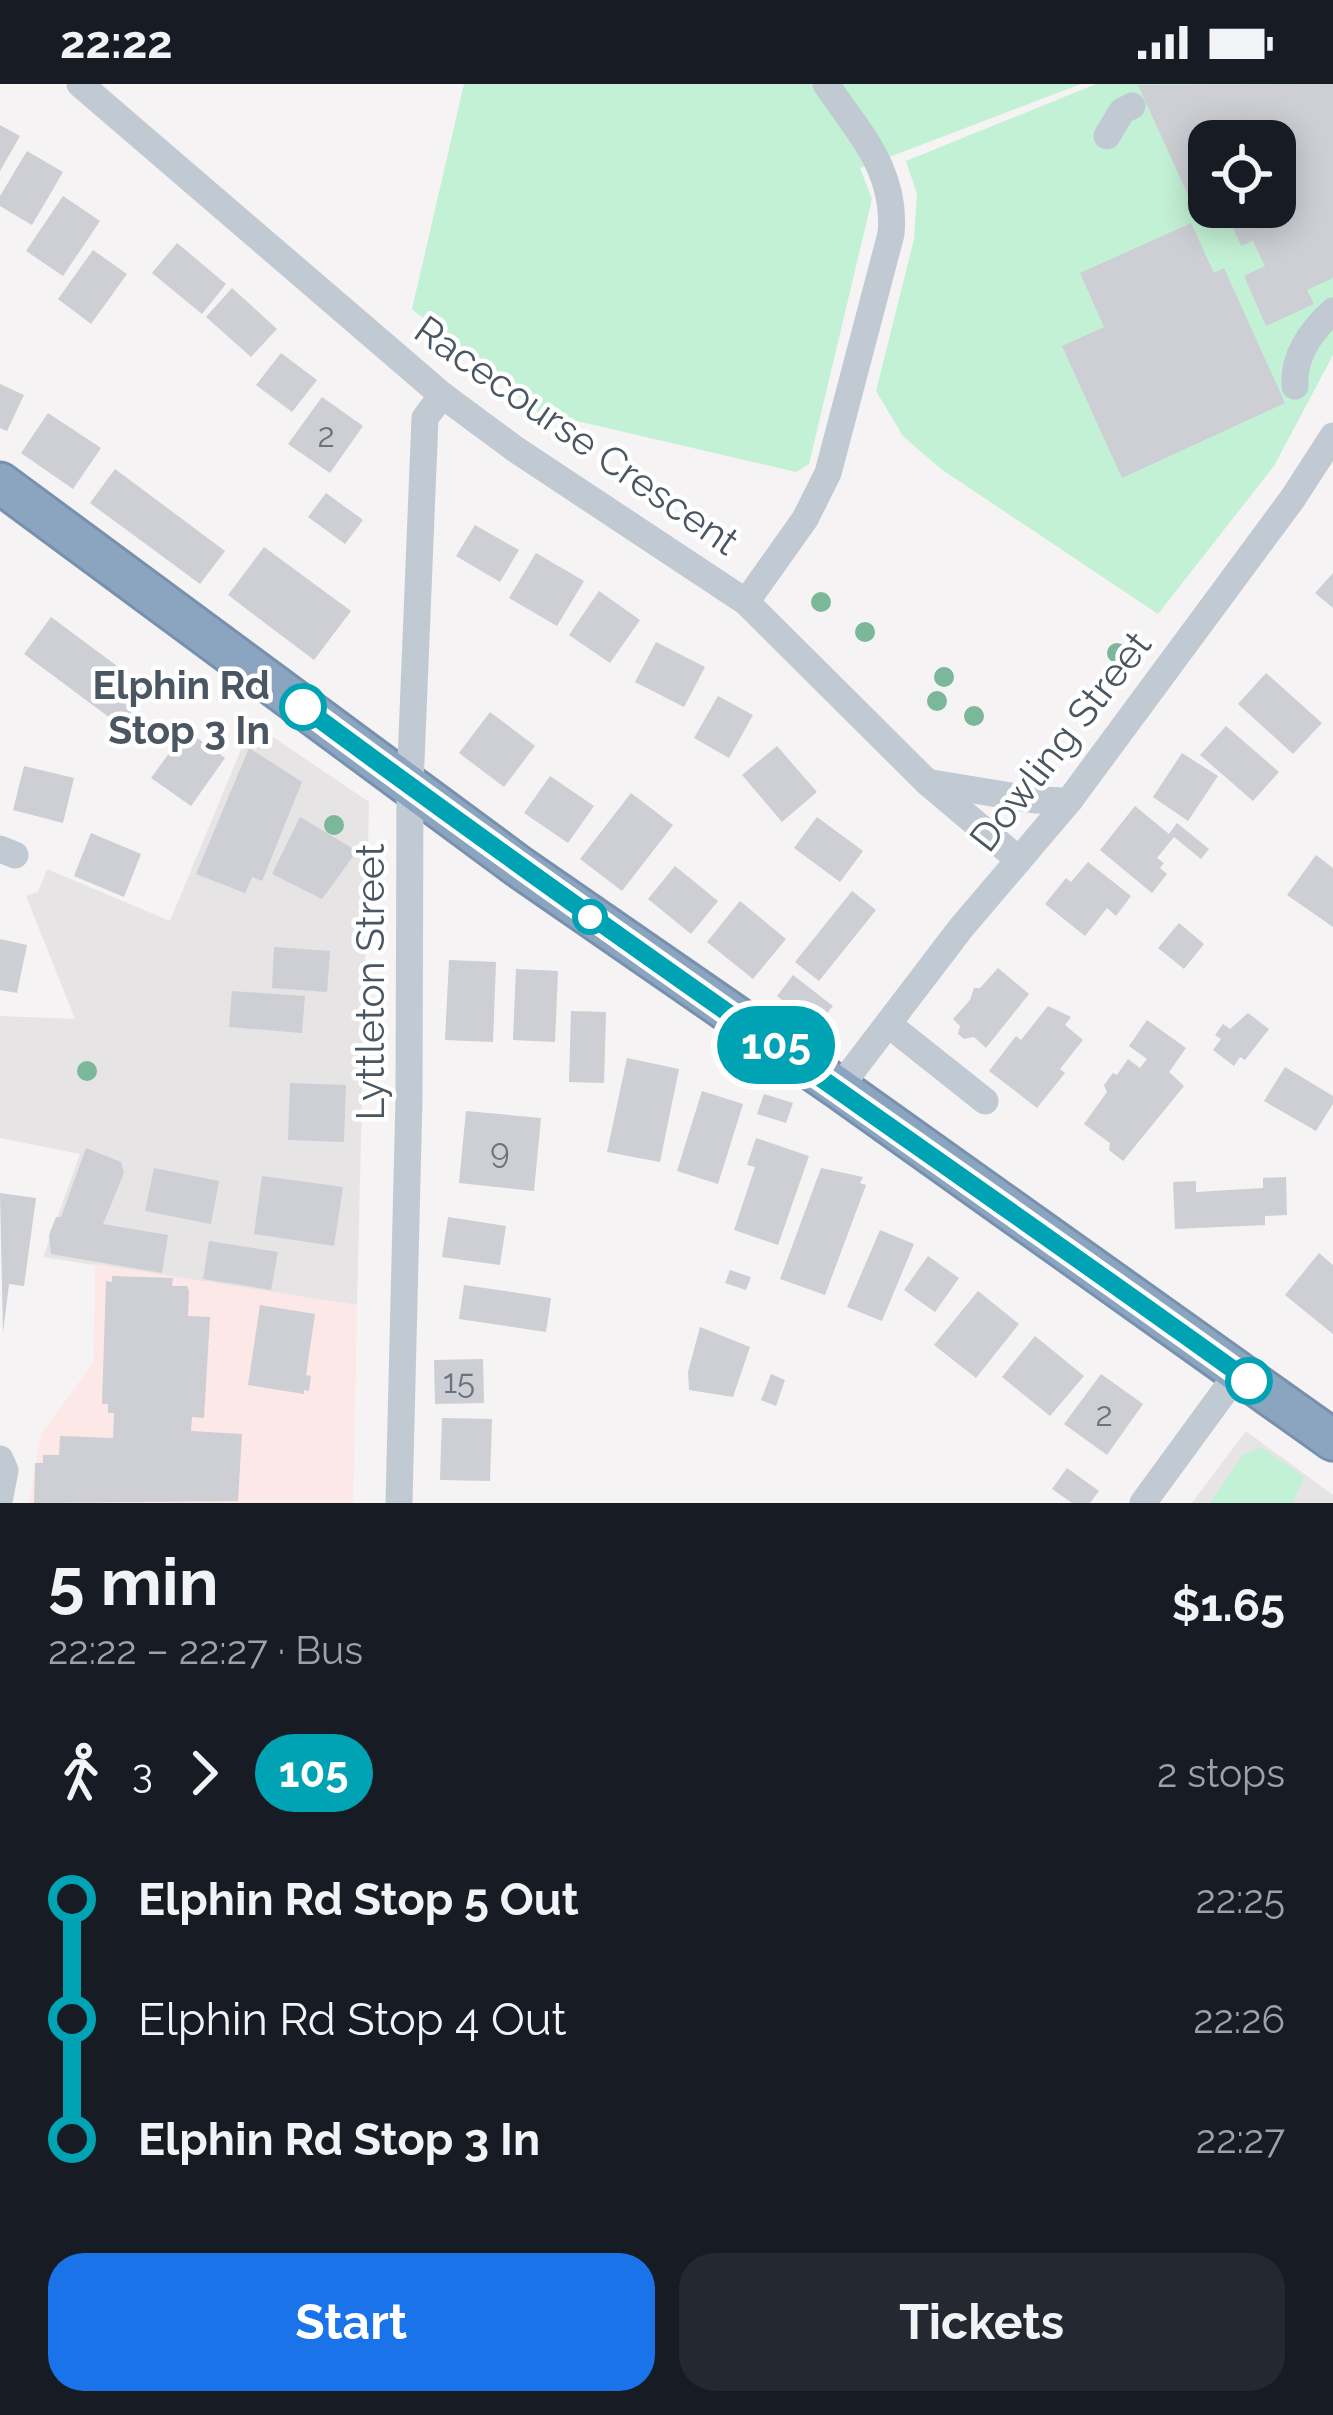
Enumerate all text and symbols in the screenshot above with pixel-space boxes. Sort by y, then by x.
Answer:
text: 22:22 [60,16,173,69]
map controls [1188,120,1296,228]
button: locate [1188,120,1296,228]
street label: Racecourse Crescent [406,306,748,564]
house number: 2 [317,416,335,455]
street label: Dowling Street [960,622,1160,860]
place label: Elphin Rd Stop 3 In [93,662,270,753]
marker: Elphin Rd Stop 3 In [281,685,325,729]
street label: Lyttleton Street [347,844,393,1120]
unlabelled marker [574,901,606,933]
line badge: 105 [707,1006,845,1084]
text: 105 [741,1020,811,1069]
house number: 9 [490,1132,510,1171]
unlabelled marker [1227,1359,1271,1403]
house number: 15 [443,1362,475,1401]
house number: 2 [1095,1395,1113,1434]
text: 5 min [48,1543,219,1620]
text: $1.65 [1172,1579,1285,1632]
text: 22:22 – 22:27 · Bus [48,1627,363,1673]
icon: walk [48,1740,114,1806]
icon: forward [171,1740,237,1806]
text: 105 [279,1748,349,1797]
text: 3 [132,1750,153,1796]
text: 2 stops [1157,1750,1285,1796]
text: Elphin Rd Stop 5 Out [138,1873,579,1926]
text: 22:25 [1195,1876,1285,1922]
text: Elphin Rd Stop 4 Out [138,1993,567,2046]
text: 22:26 [1193,1996,1285,2042]
text: Elphin Rd Stop 3 In [138,2113,540,2166]
text: 22:27 [1196,2116,1285,2162]
button: Start [48,2253,655,2391]
button: Tickets [679,2253,1285,2391]

